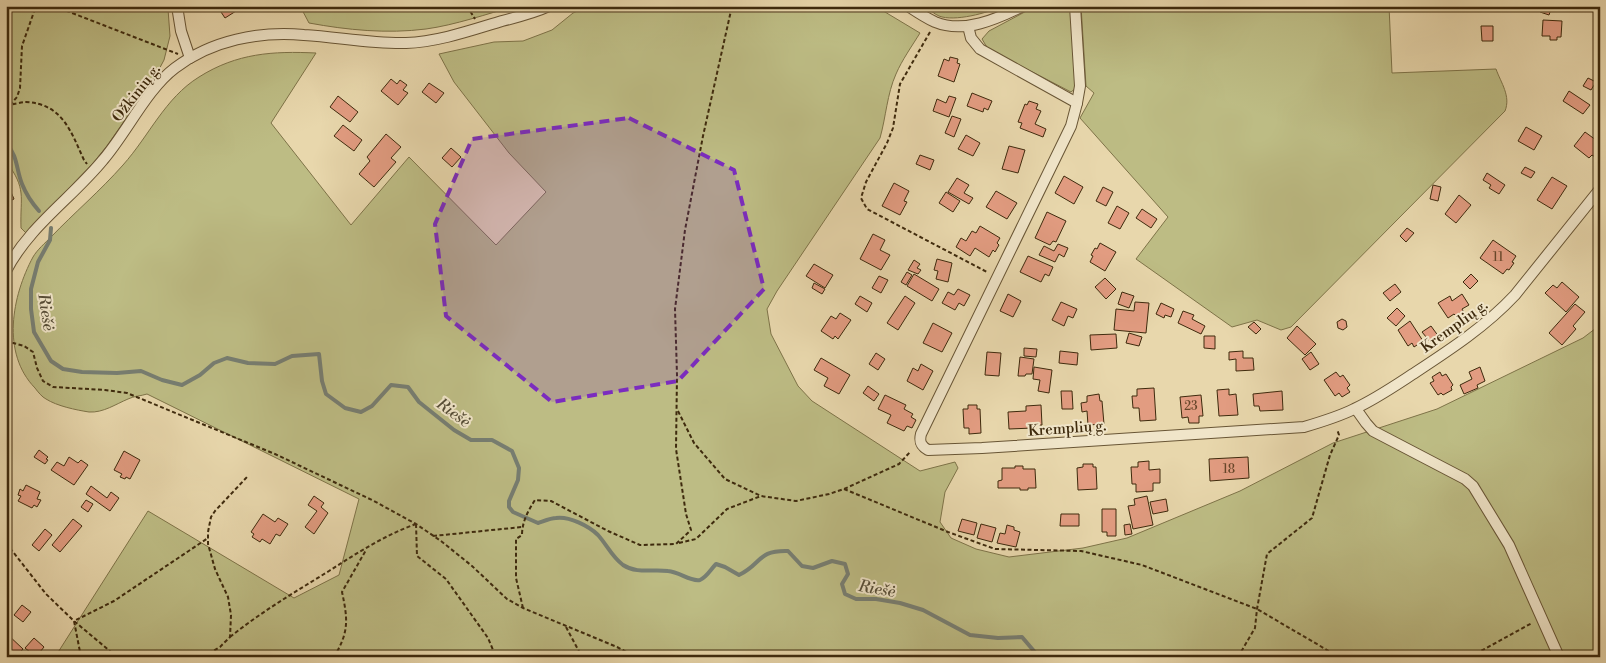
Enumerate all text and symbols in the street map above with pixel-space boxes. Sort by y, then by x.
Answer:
street label: Ožkinių g. [108,61,165,126]
house number: 11 [1493,250,1504,265]
water label: Riešė [33,291,59,333]
street label: Kremplių g. [1417,296,1492,357]
water label: Riešė [432,393,475,432]
house number: 23 [1184,399,1198,414]
street label: Kremplių g. [1027,416,1107,441]
house number: 18 [1223,462,1235,477]
water label: Riešė [856,576,897,602]

